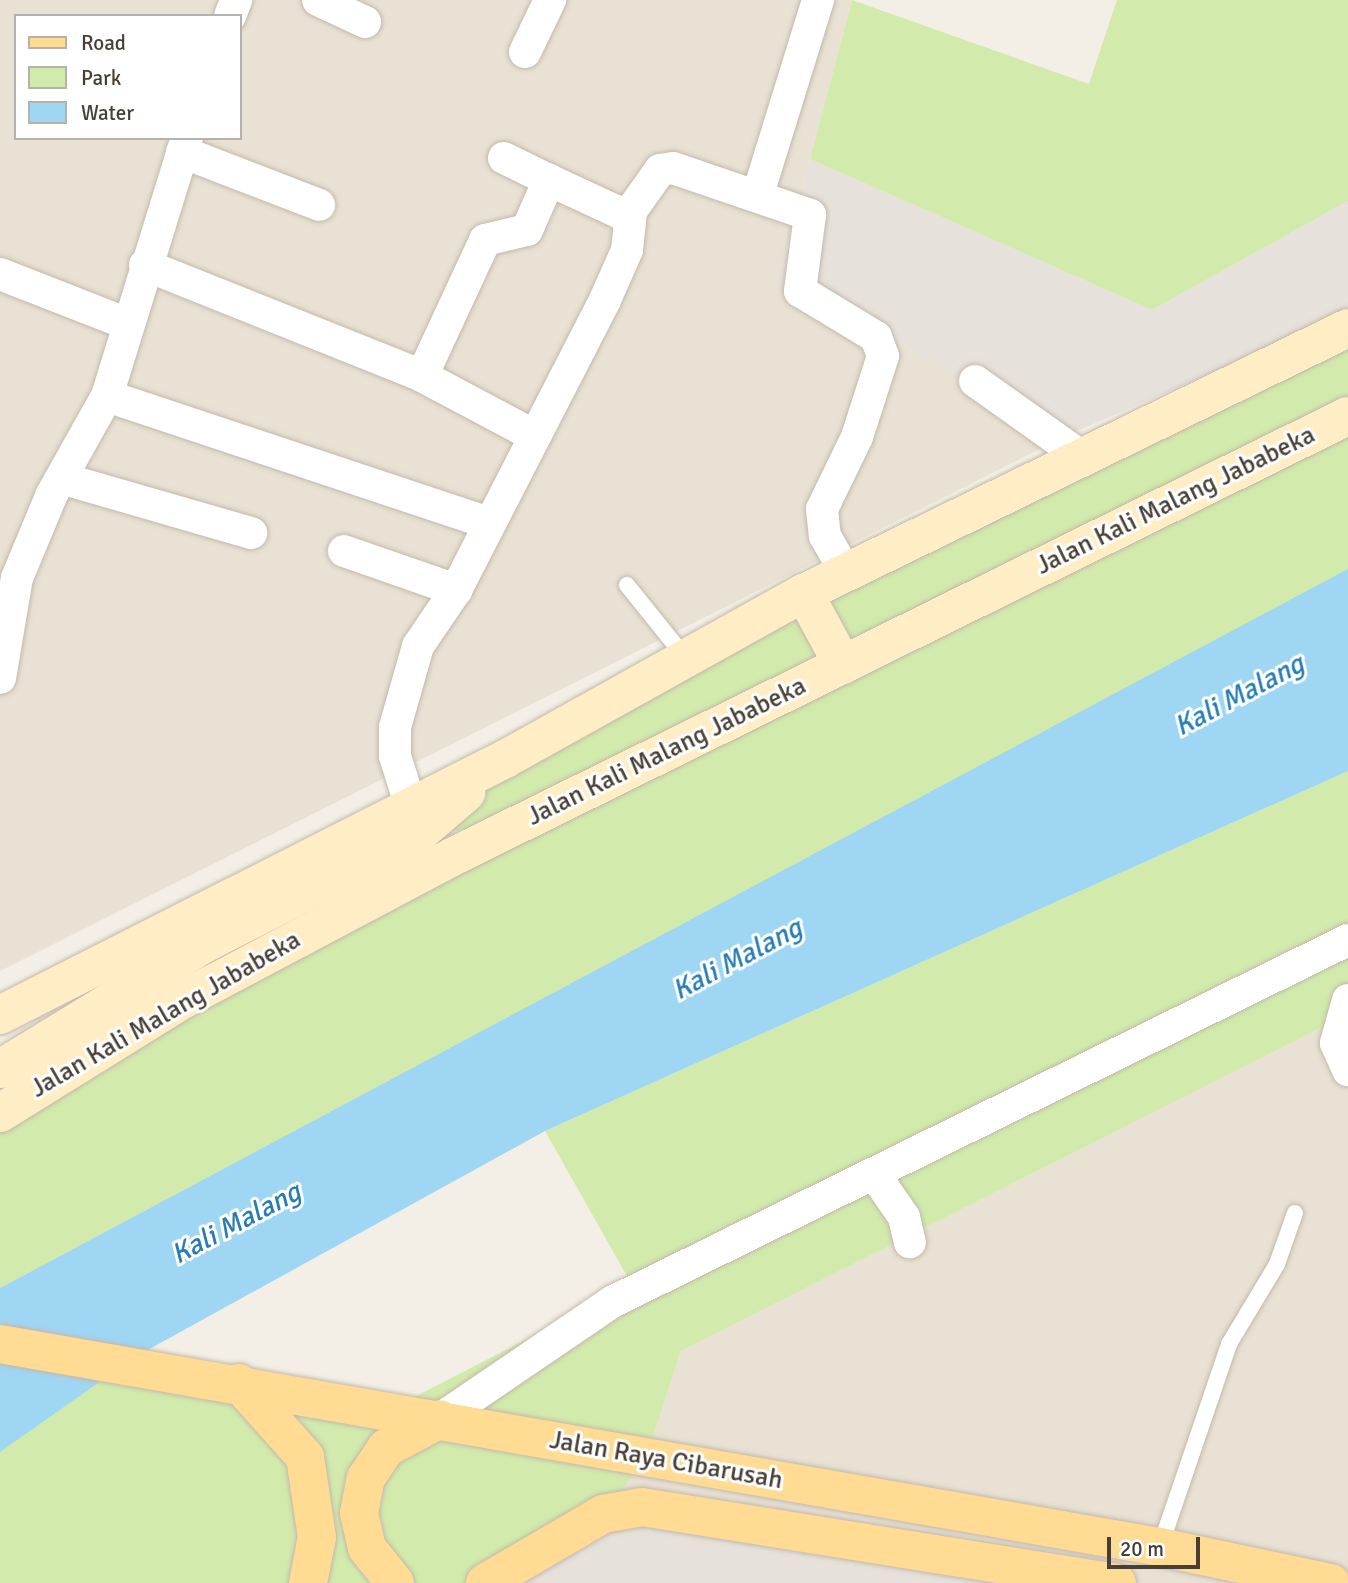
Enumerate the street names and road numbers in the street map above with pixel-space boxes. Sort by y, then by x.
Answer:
street label: Jalan Kali Malang Jababeka [1031,420,1321,582]
street label: Jalan Kali Malang Jababeka [522,671,812,833]
street label: Jalan Kali Malang Jababeka [25,925,307,1105]
street label: Jalan Raya Cibarusah [547,1425,785,1497]

